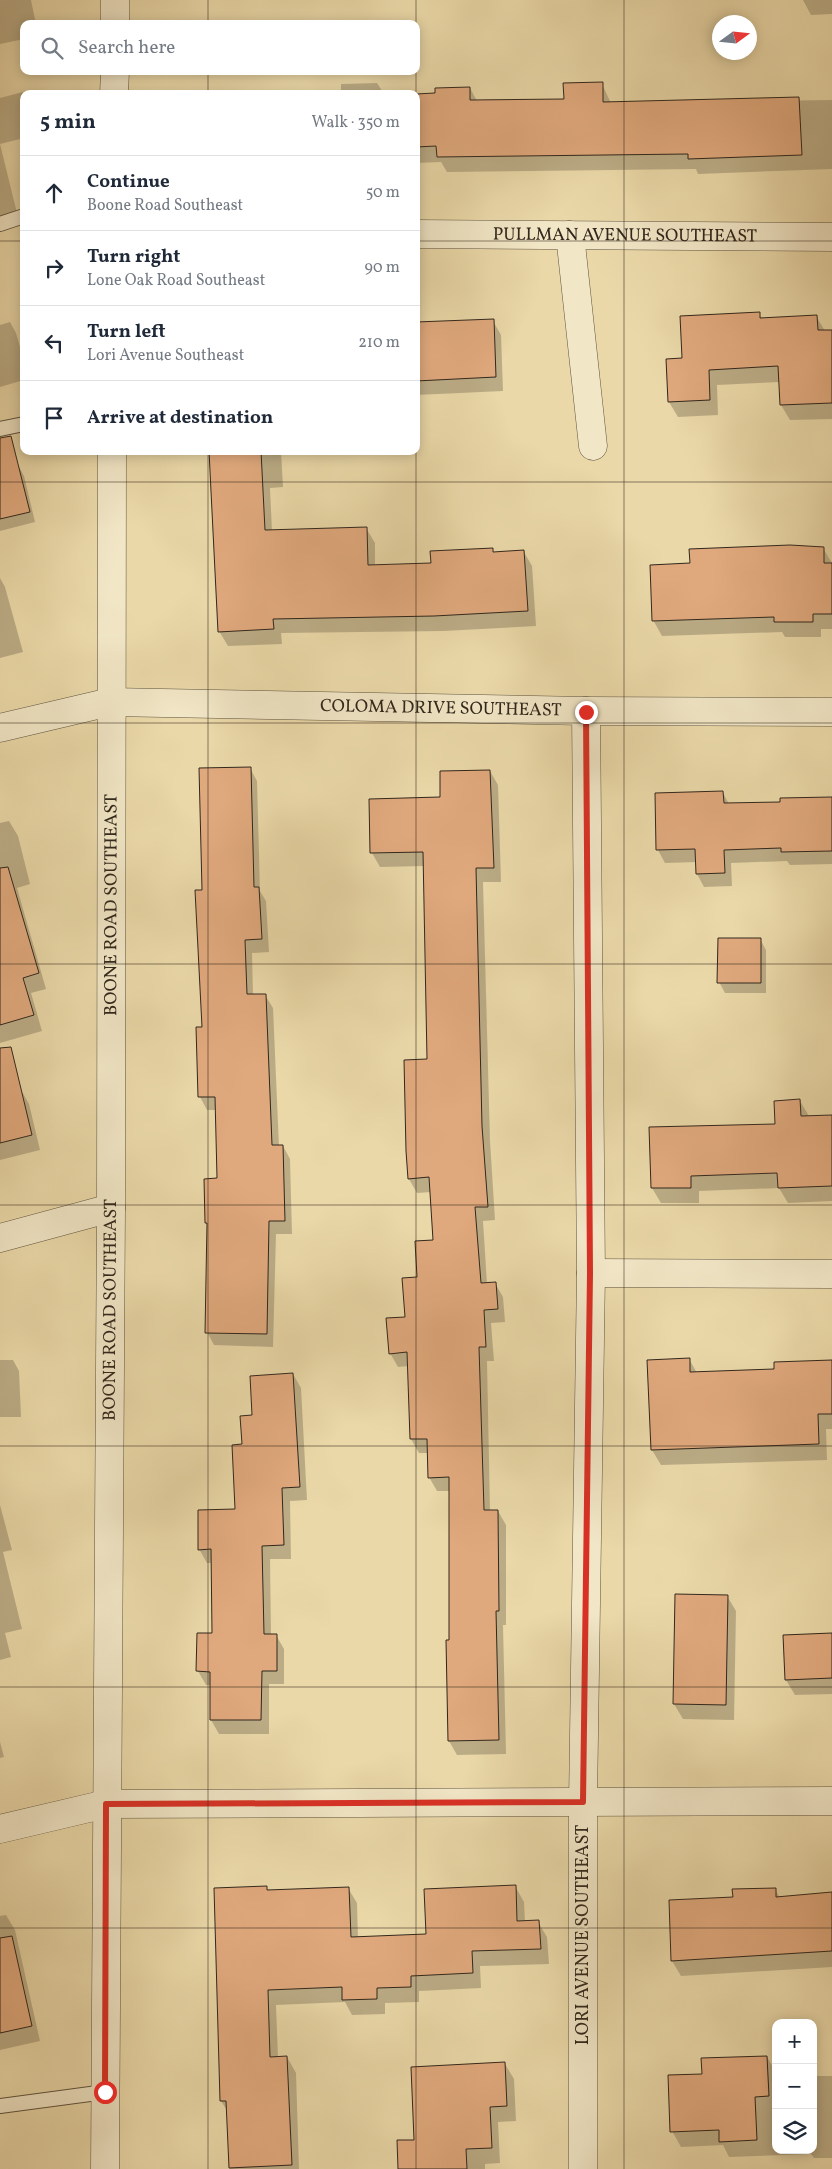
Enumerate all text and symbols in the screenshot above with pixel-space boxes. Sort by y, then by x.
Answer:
north arrow [712,15,757,60]
search box [20,20,420,75]
icon: search [38,34,66,62]
text: Search here [78,35,175,61]
text: 5 min [40,108,96,137]
text: Walk · 350 m [312,112,400,134]
text: Continue [87,169,170,195]
icon: ahead [40,179,68,207]
text: 50 m [366,182,400,204]
text: Boone Road Southeast [87,195,243,217]
street label: PULLMAN AVENUE SOUTHEAST [493,222,758,249]
text: Turn right [87,244,180,270]
icon: right [40,254,68,282]
text: 90 m [364,257,400,279]
text: Lone Oak Road Southeast [87,270,265,292]
text: Turn left [87,319,166,345]
icon: left [40,329,68,357]
text: 210 m [358,332,400,354]
text: Lori Avenue Southeast [87,345,244,367]
icon: arrive [40,404,68,432]
text: Arrive at destination [87,405,273,431]
street label: COLOMA DRIVE SOUTHEAST [320,693,562,723]
route end [575,701,598,724]
street label: BOONE ROAD SOUTHEAST [99,794,124,1016]
street label: BOONE ROAD SOUTHEAST [97,1199,124,1421]
street label: LORI AVENUE SOUTHEAST [571,1824,596,2045]
map controls [772,2019,817,2154]
button: + [772,2019,817,2064]
button: − [772,2064,817,2109]
route start [94,2081,117,2104]
button: layers [772,2109,817,2154]

